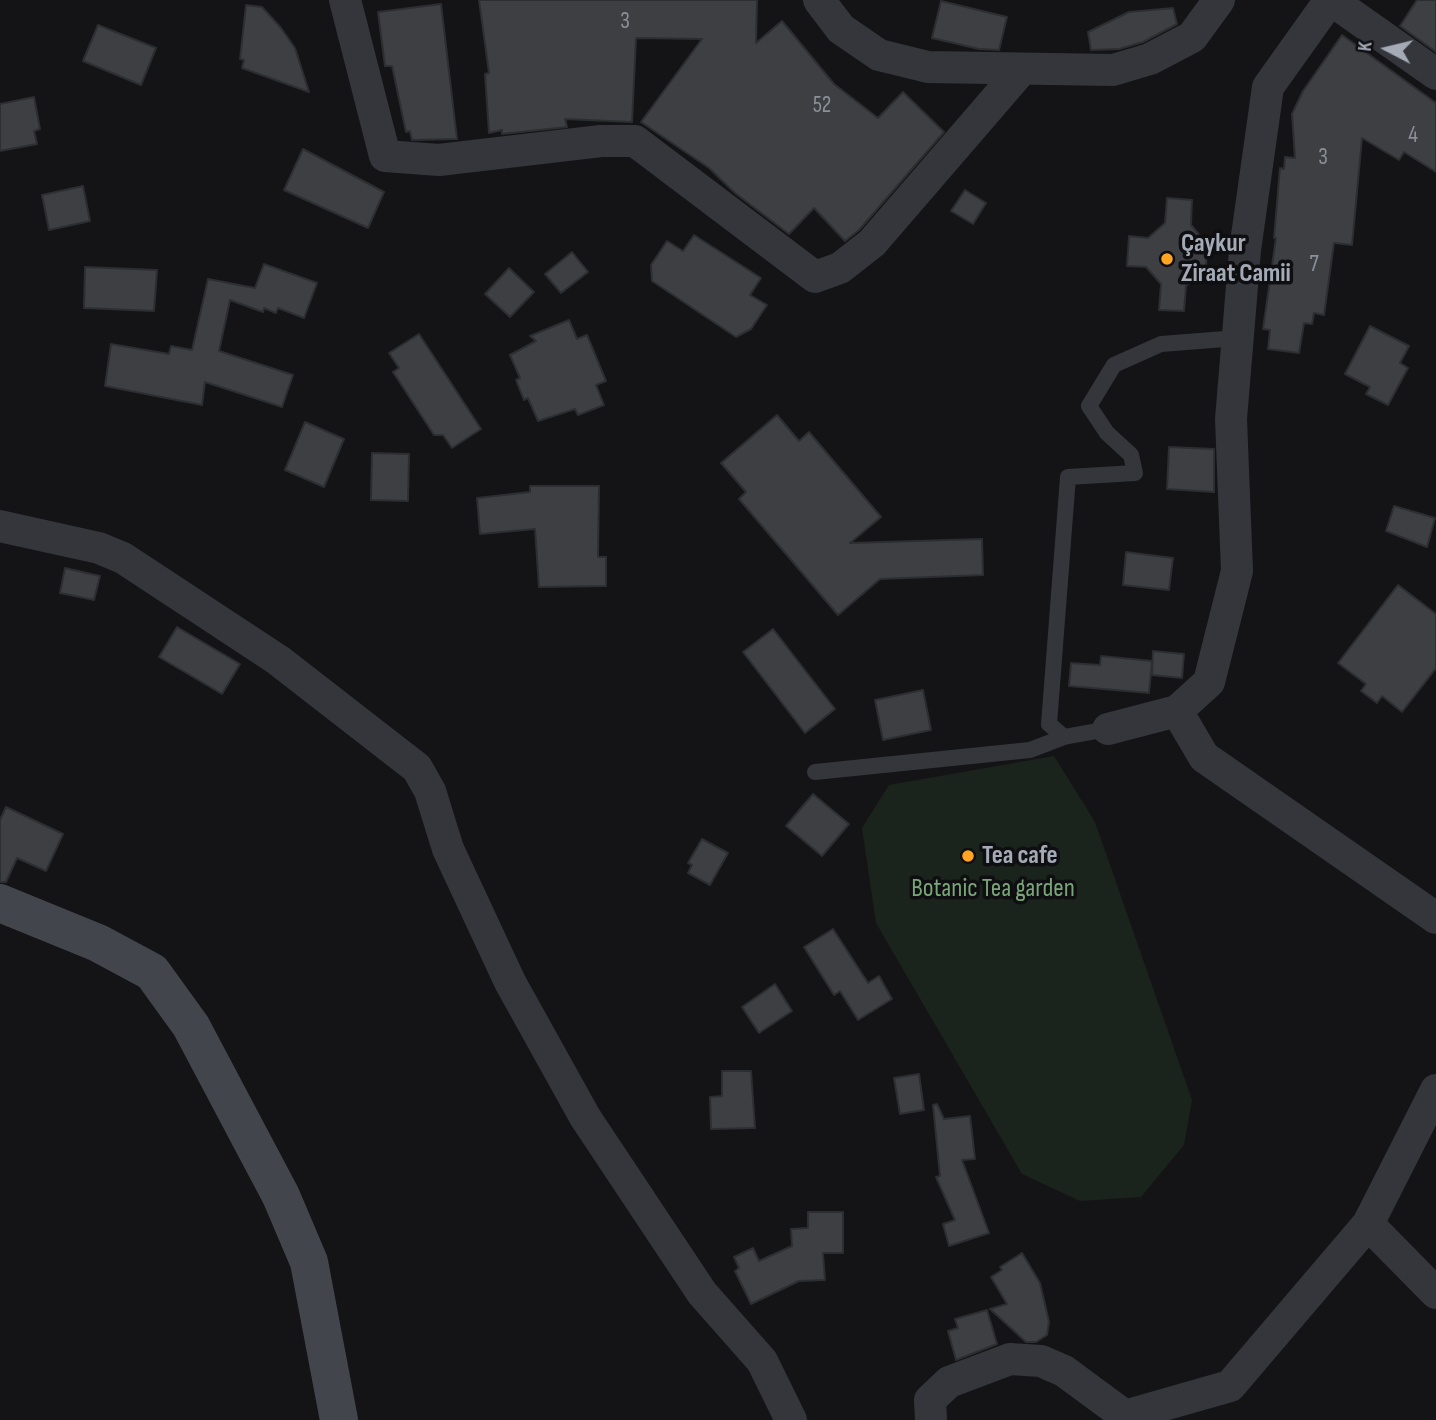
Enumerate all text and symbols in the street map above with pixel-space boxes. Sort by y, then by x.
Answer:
house number: 3 [620,8,630,36]
north arrow [1352,14,1422,84]
text: K [1354,40,1378,52]
house number: 52 [813,92,831,120]
house number: 4 [1408,122,1418,150]
house number: 3 [1318,144,1328,172]
place label: Çaykur Ziraat Camii [1181,228,1291,290]
marker: Çaykur Ziraat Camii [1159,251,1175,267]
house number: 7 [1309,251,1319,279]
place label: Tea cafe [982,840,1058,872]
marker: Tea cafe [960,848,976,864]
park label: Botanic Tea garden [911,873,1075,905]

